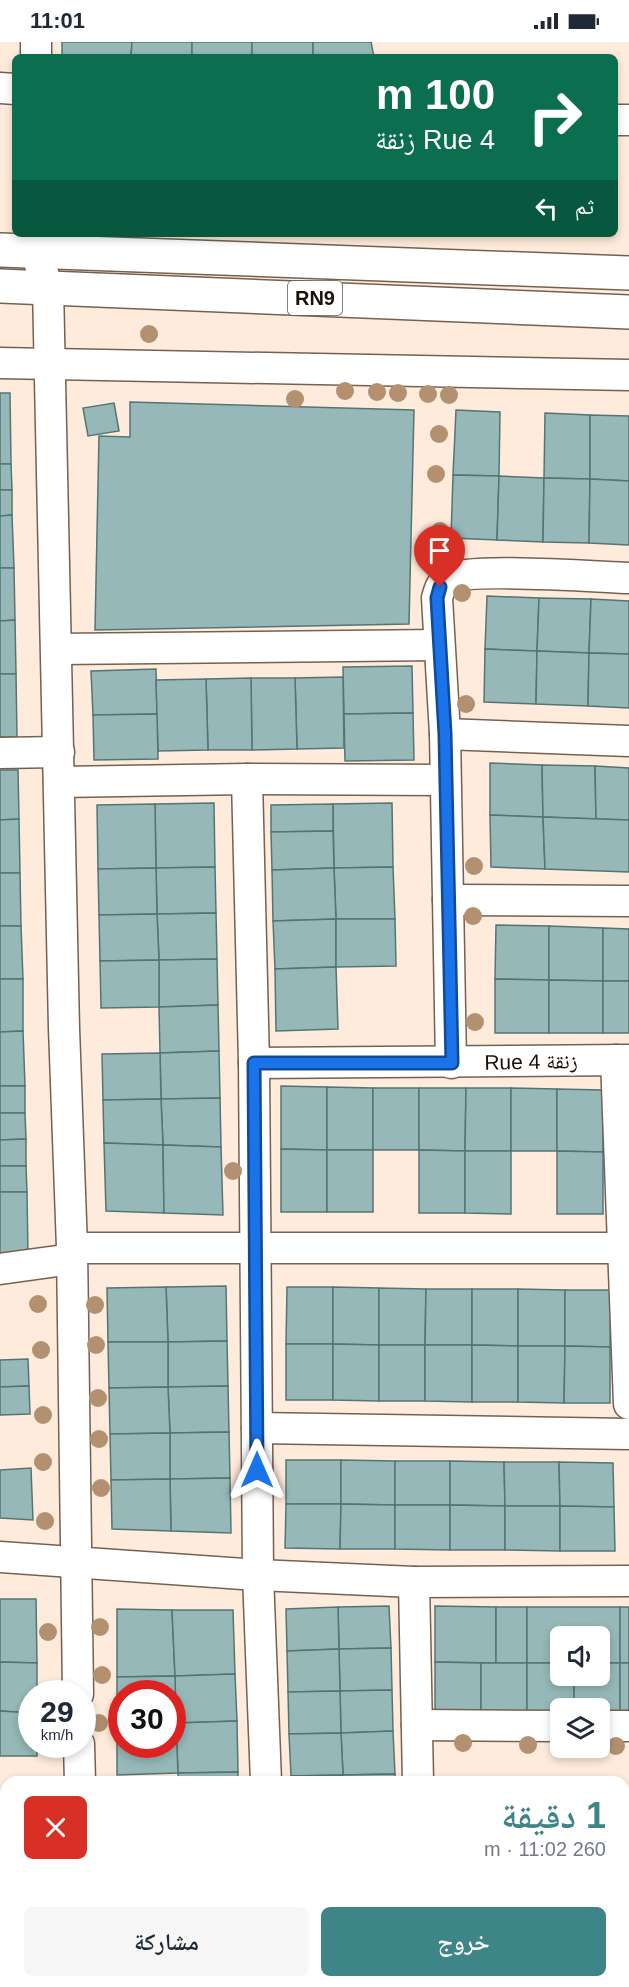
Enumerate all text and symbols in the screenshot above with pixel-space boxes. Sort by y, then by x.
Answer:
text: 11:01 [30,8,85,33]
text: 100 m [376,71,495,118]
icon: right [516,78,594,156]
text: Rue 4 زنقة [375,125,495,155]
icon: left [530,192,563,225]
text: ثم [575,194,594,219]
road number: RN9 [288,281,342,315]
pin [414,525,465,587]
icon: arrive [423,534,456,567]
street label: Rue 4 زنقة [484,1049,578,1074]
position arrow [225,1438,289,1502]
map controls [550,1626,610,1758]
button: sound [550,1626,610,1686]
speed limit sign: 30 [108,1680,186,1758]
text: 29 [40,1695,74,1728]
button: layers [550,1698,610,1758]
text: km/h [41,1726,73,1743]
text: 1 دقيقة [501,1795,606,1836]
button: close [24,1796,87,1859]
text: 260 m · 11:02 [484,1838,606,1860]
button: مشاركة [24,1907,309,1976]
button: خروج [321,1907,606,1976]

